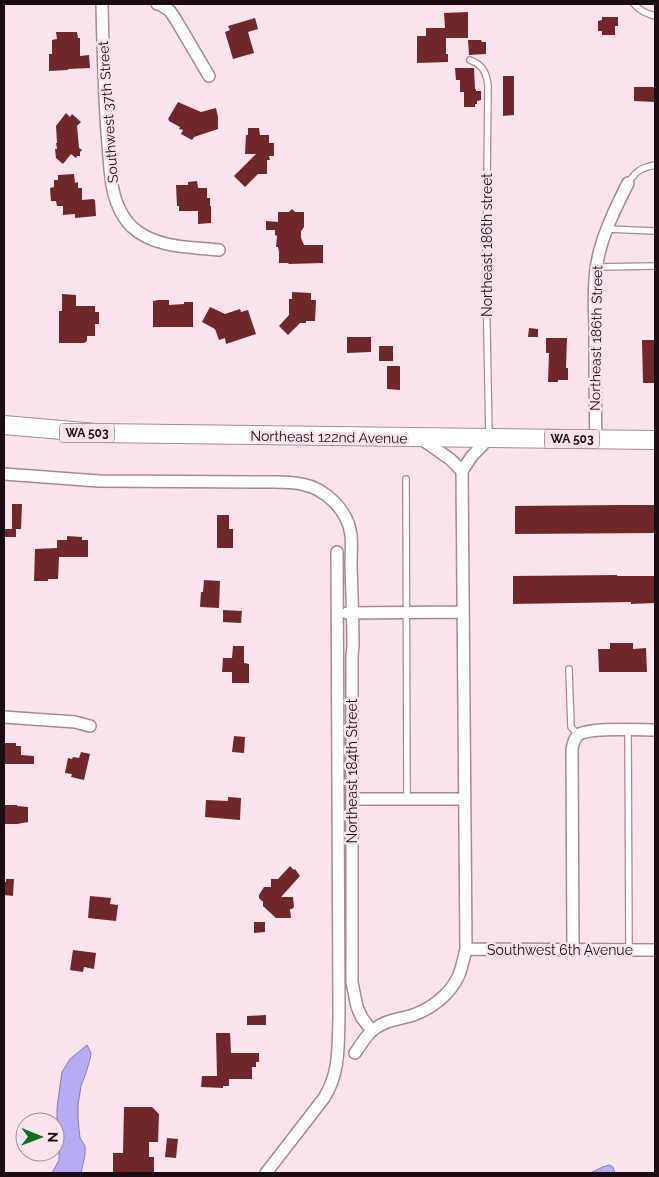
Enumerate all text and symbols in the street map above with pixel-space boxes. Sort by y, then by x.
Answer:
street label: Southwest 37th Street [95,40,121,184]
street label: Northeast 186th street [479,173,495,317]
street label: Northeast 186th Street [587,265,605,411]
road number: WA 503 [59,423,114,442]
street label: Northeast 122nd Avenue [250,428,408,446]
road number: WA 503 [544,429,600,448]
street label: Northeast 184th Street [344,698,360,843]
street label: Southwest 6th Avenue [487,942,633,958]
north arrow [15,1112,65,1162]
text: N [45,1132,61,1143]

